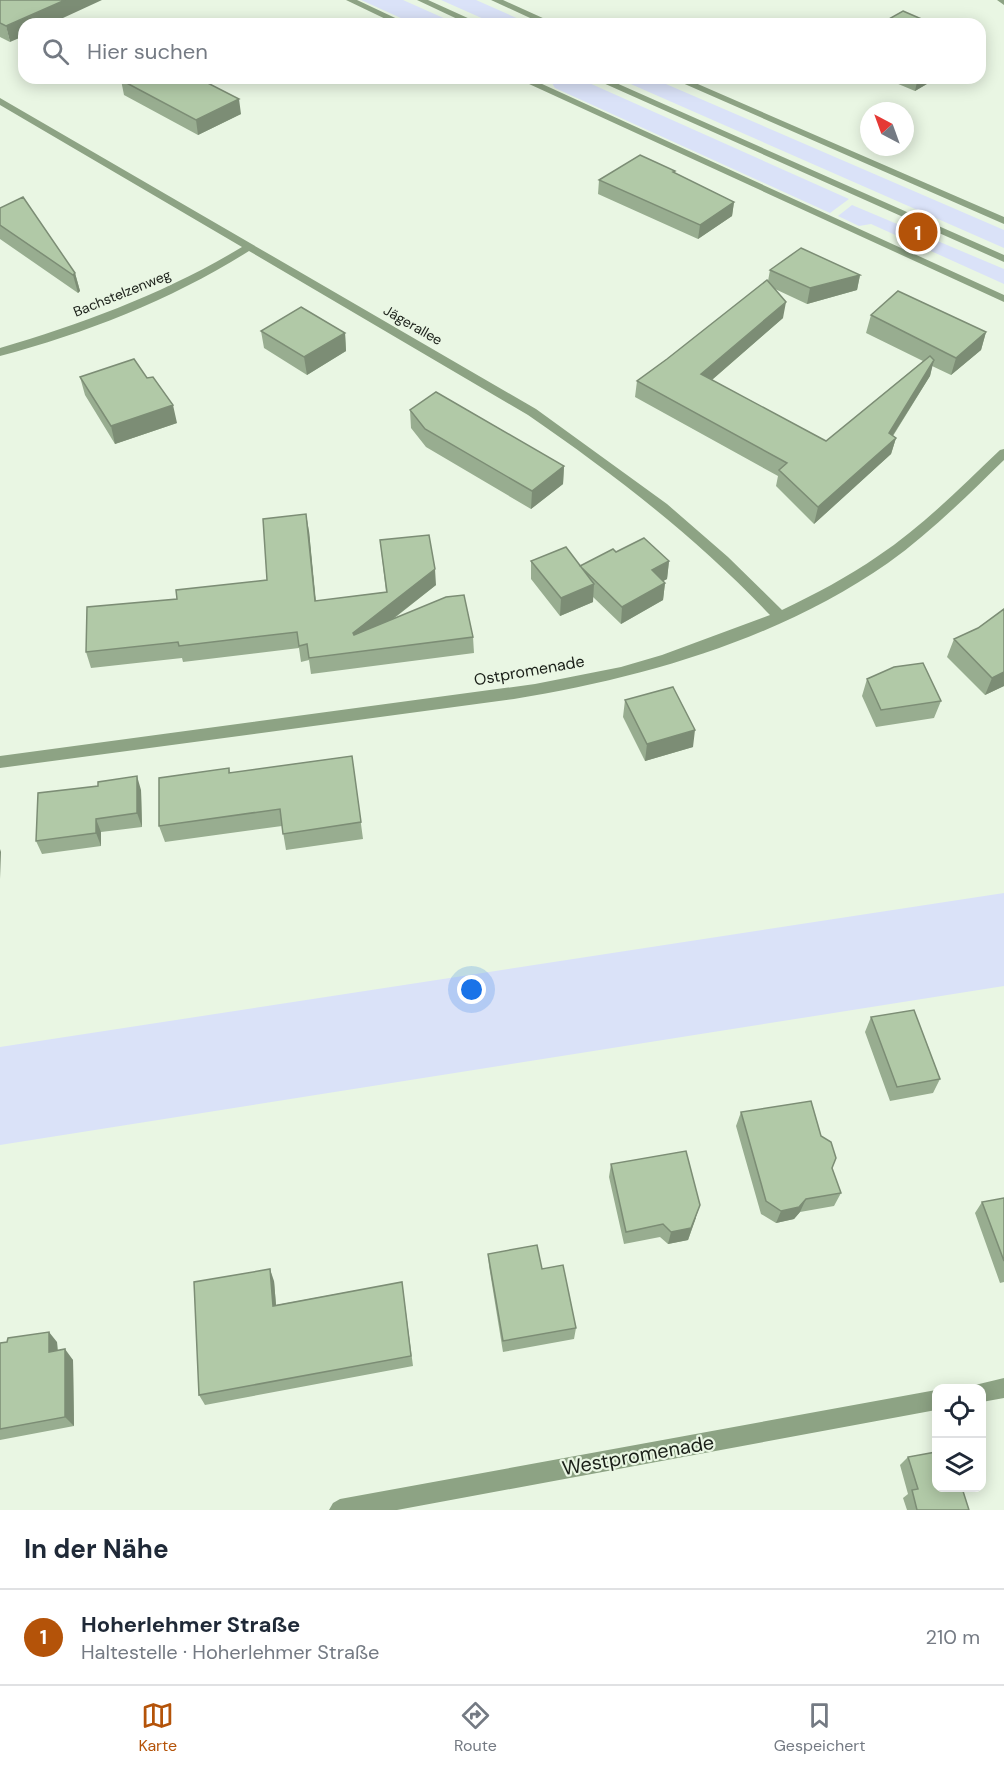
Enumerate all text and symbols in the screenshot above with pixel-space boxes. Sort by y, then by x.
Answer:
search box [18,18,986,84]
icon: search [39,35,72,68]
text: Hier suchen [87,37,208,66]
north arrow [860,102,914,156]
pin: 1 [898,210,938,254]
street label: Bachstelzenweg [71,265,174,321]
street label: Jägerallee [380,301,446,349]
street label: Ostpromenade [472,650,586,691]
your location [457,975,486,1004]
map controls [932,1384,986,1492]
button: locate [932,1384,986,1438]
street label: Westpromenade [560,1429,716,1481]
button: layers [932,1438,986,1492]
text: In der Nähe [24,1532,169,1566]
text: Hoherlehmer Straße [81,1610,300,1639]
text: 1 [40,1624,47,1650]
text: 210 m [925,1624,980,1650]
text: Haltestelle · Hoherlehmer Straße [81,1639,379,1665]
tab: Karte [138,1699,177,1756]
tab: Route [454,1699,497,1756]
tab: Gespeichert [774,1699,866,1756]

